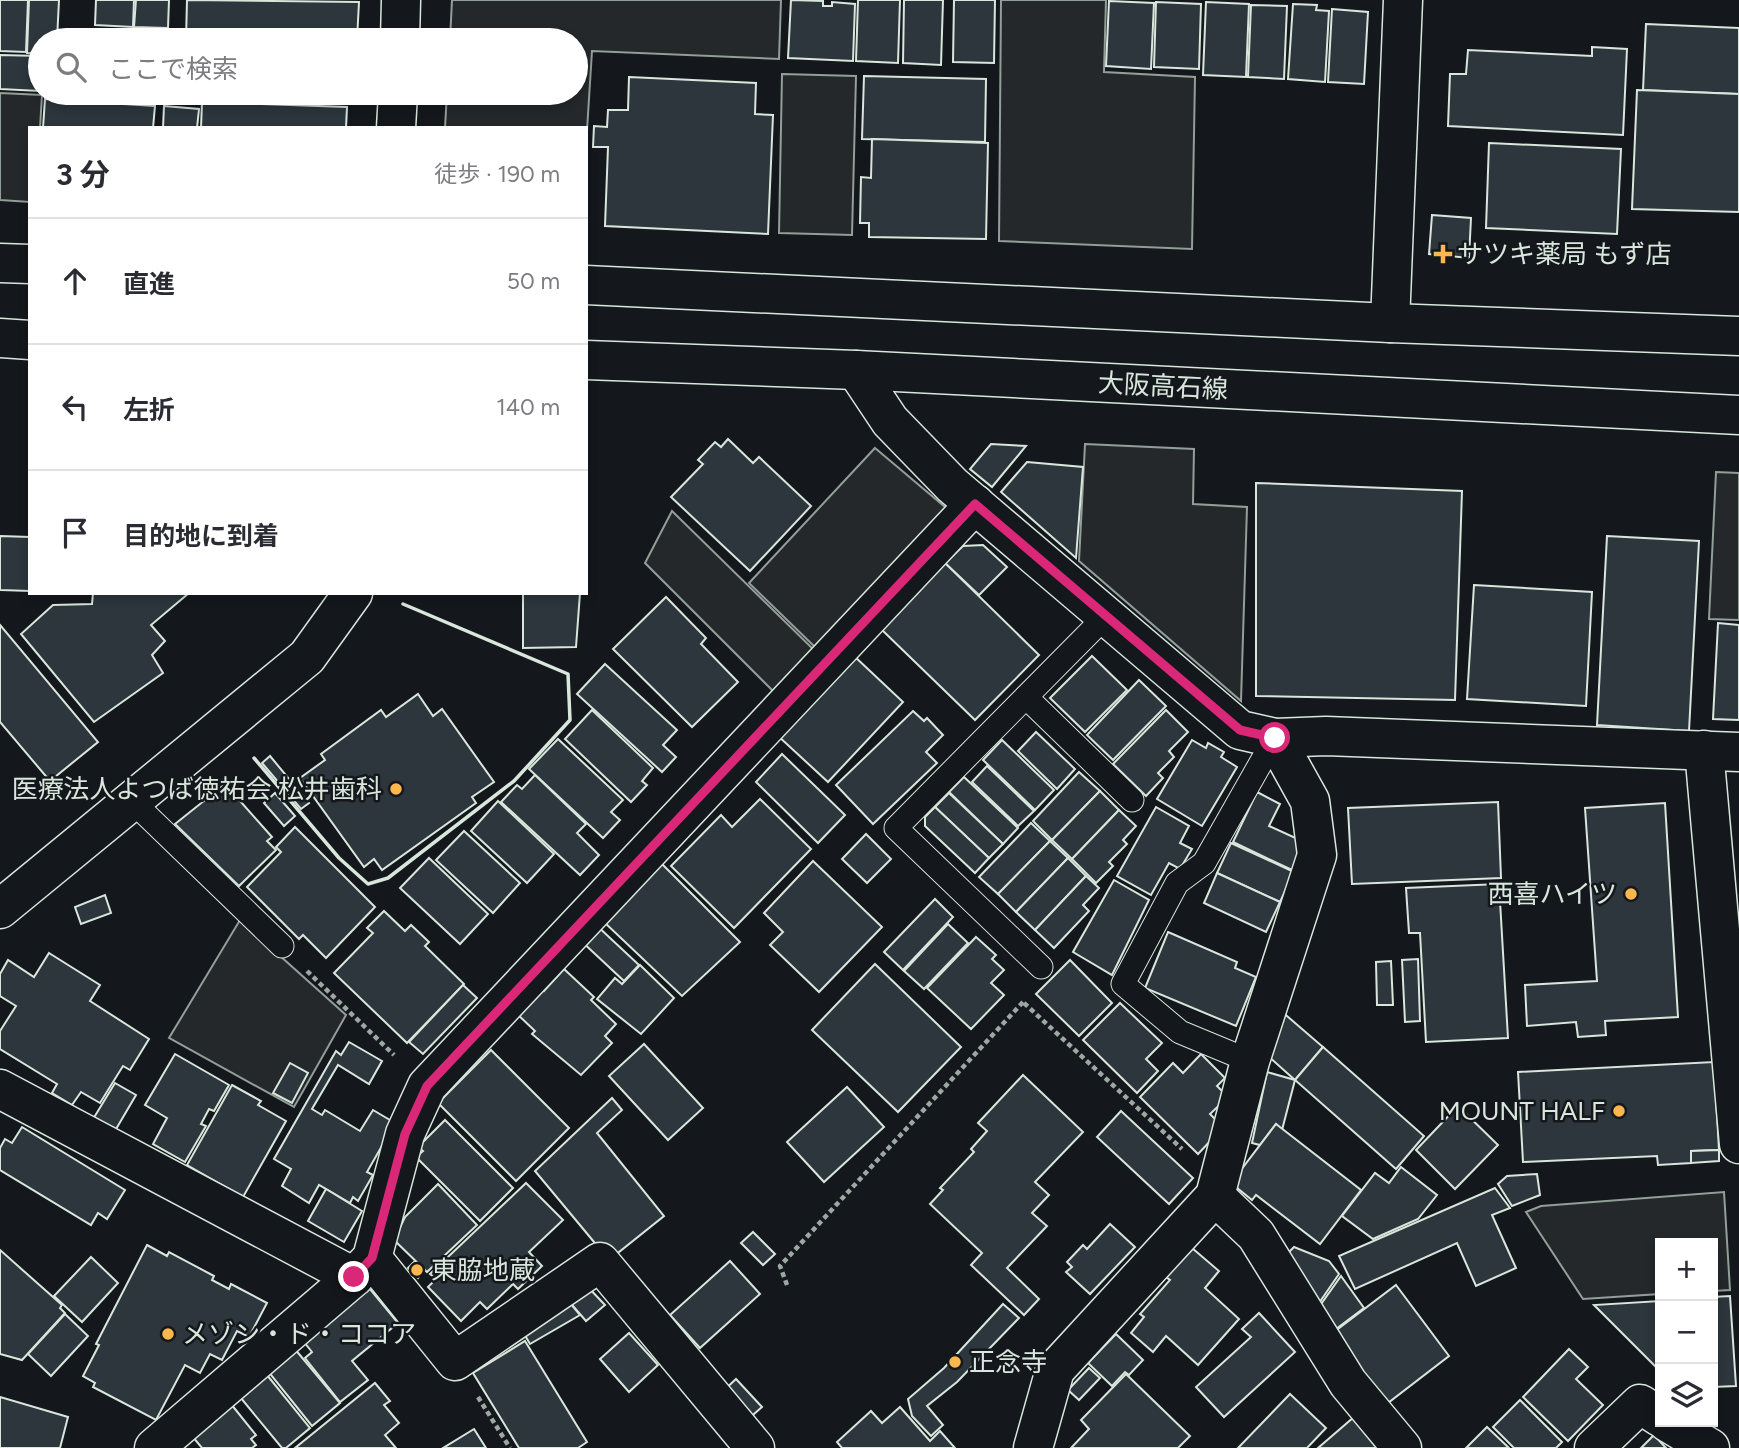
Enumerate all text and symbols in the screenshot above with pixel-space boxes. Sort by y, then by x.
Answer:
search box [28,28,588,105]
icon: search [52,48,90,86]
text: ここで検索 [108,53,238,85]
text: 3 分 [56,156,110,193]
text: 徒歩 · 190 m [434,160,560,188]
place label: サツキ薬局 もず店 [1457,238,1671,270]
marker: サツキ薬局 もず店 [1435,246,1451,262]
icon: ahead [56,262,94,300]
text: 50 m [507,267,560,295]
text: 直進 [123,268,175,300]
street label: 大阪高石線 [1097,367,1229,405]
icon: left [56,388,94,426]
text: 140 m [496,393,560,421]
text: 左折 [123,394,175,426]
icon: arrive [56,514,94,552]
text: 目的地に到着 [123,520,279,552]
route start [1259,722,1290,753]
place label: 医療法人よつば徳祐会 松井歯科 [12,773,382,805]
marker: 医療法人よつば徳祐会 松井歯科 [388,781,404,797]
place label: 西喜ハイツ [1488,878,1617,910]
marker: 西喜ハイツ [1623,886,1639,902]
place label: MOUNT HALF [1439,1095,1605,1127]
marker: MOUNT HALF [1611,1103,1627,1119]
map controls [1655,1238,1718,1427]
button: + [1655,1238,1718,1301]
place label: 東脇地蔵 [431,1254,535,1286]
route end [338,1261,369,1292]
marker: 東脇地蔵 [409,1262,425,1278]
button: − [1655,1301,1718,1364]
place label: メゾン・ド・ココア [182,1318,416,1350]
marker: メゾン・ド・ココア [160,1326,176,1342]
place label: 正念寺 [969,1346,1047,1378]
marker: 正念寺 [947,1354,963,1370]
button: layers [1655,1364,1718,1427]

